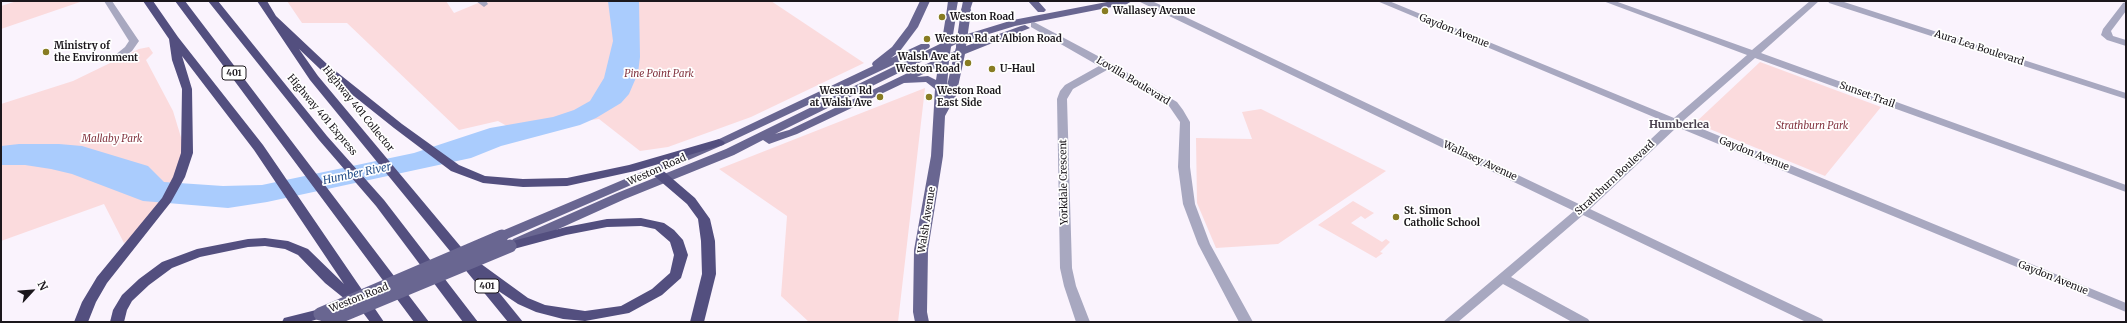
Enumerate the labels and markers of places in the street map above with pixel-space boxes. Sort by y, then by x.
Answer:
place label: Wallasey Avenue [1113,5,1195,17]
marker: Wallasey Avenue [1100,6,1110,16]
place label: Weston Road [950,11,1014,23]
marker: Weston Road [937,12,947,22]
place label: Weston Rd at Albion Road [935,33,1062,45]
marker: Weston Rd at Albion Road [922,34,932,44]
place label: Ministry of the Environment [54,40,138,64]
marker: Ministry of the Environment [41,47,51,57]
place label: Walsh Ave at Weston Road [896,51,960,74]
marker: Walsh Ave at Weston Road [963,58,973,68]
place label: U-Haul [1000,63,1035,75]
marker: U-Haul [987,64,997,74]
place label: Weston Rd at Walsh Ave [810,85,872,108]
place label: Weston Road East Side [937,85,1001,108]
marker: Weston Rd at Walsh Ave [875,92,885,102]
marker: Weston Road East Side [924,92,934,102]
place label: St. Simon Catholic School [1404,205,1480,228]
marker: St. Simon Catholic School [1391,212,1401,222]

